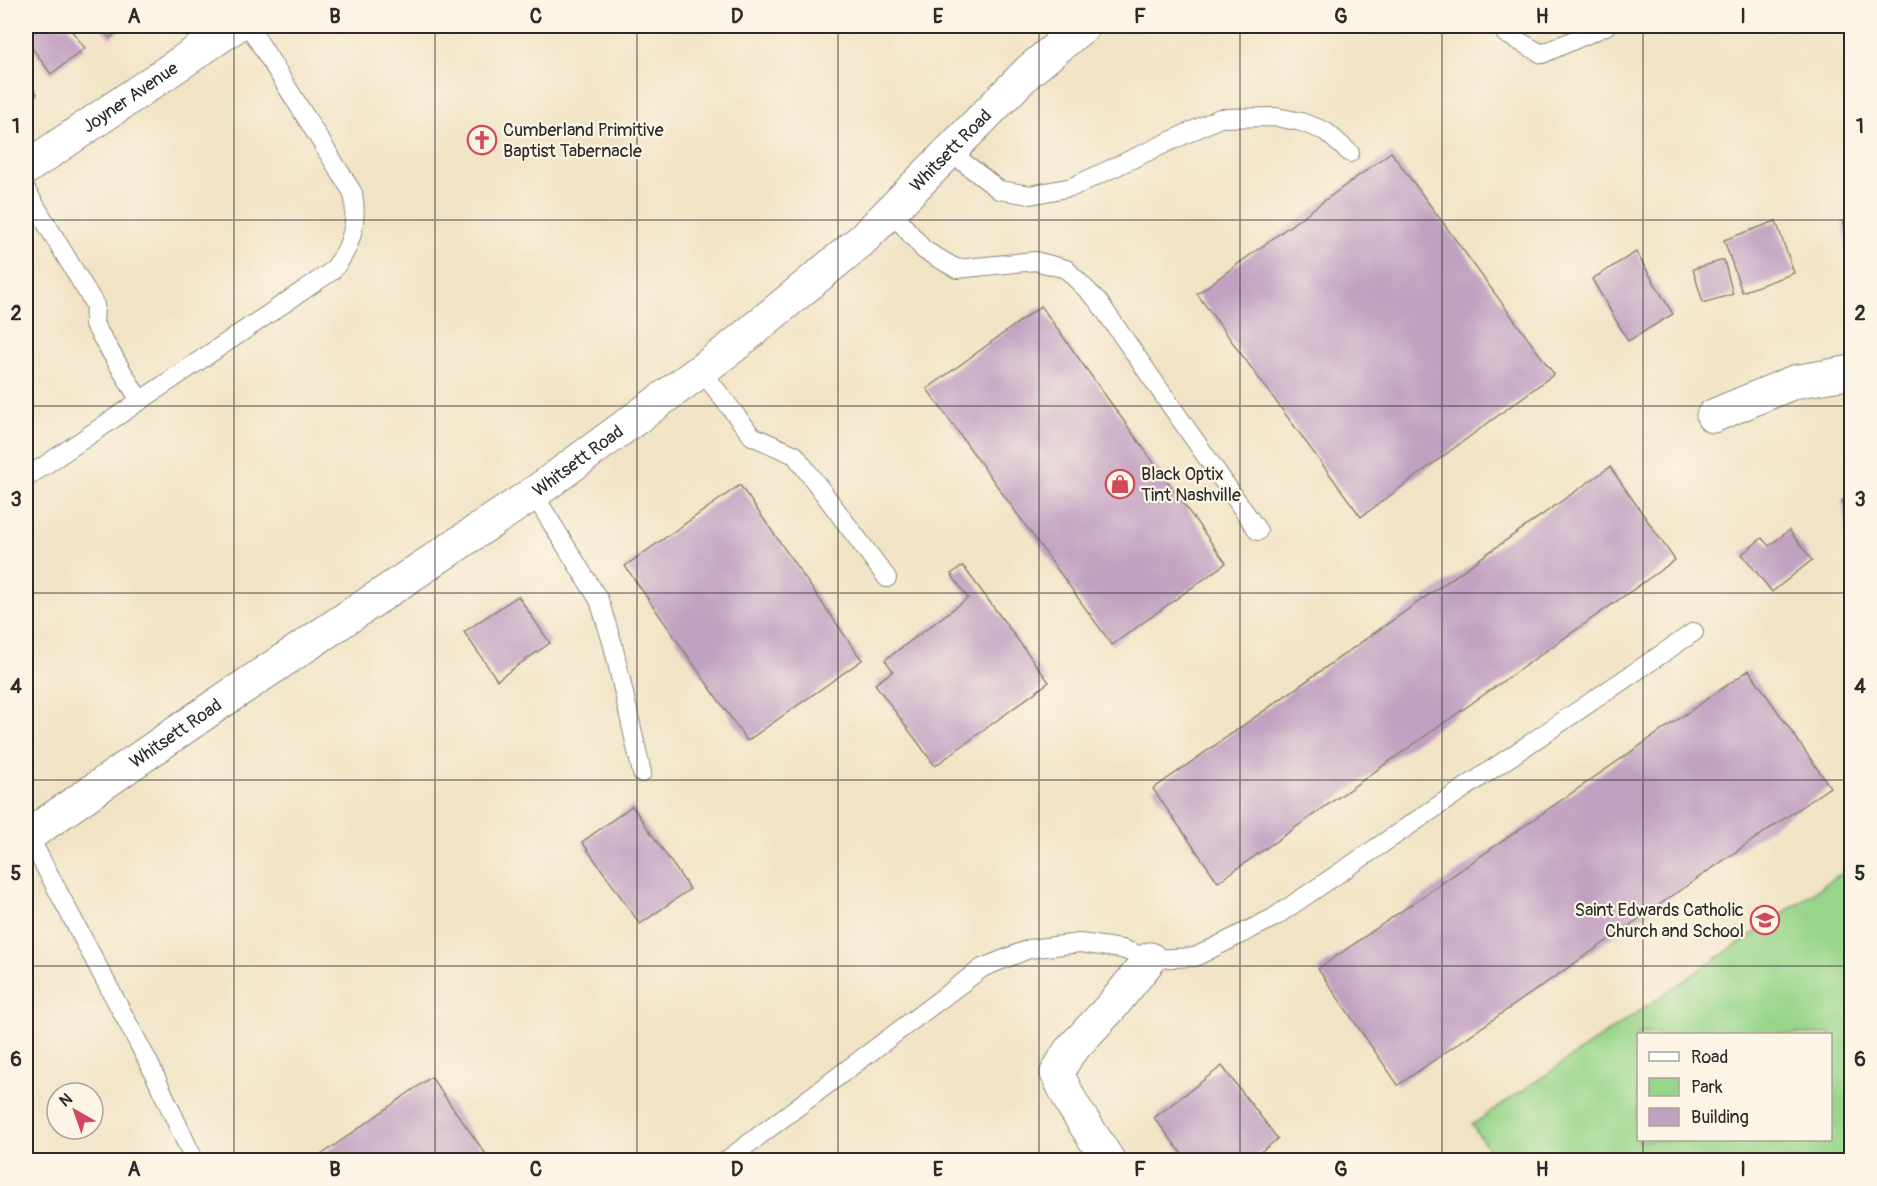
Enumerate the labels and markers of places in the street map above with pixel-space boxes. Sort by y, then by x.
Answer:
place label: Cumberland Primitive Baptist Tabernacle [503,119,664,163]
church icon: Cumberland Primitive Baptist Tabernacle [466,124,498,156]
place label: Black Optix Tint Nashville [1141,463,1241,507]
shop icon: Black Optix Tint Nashville [1104,468,1136,500]
place label: Saint Edwards Catholic Church and School [1574,899,1744,943]
school or university icon: Saint Edwards Catholic Church and School [1749,904,1781,936]

